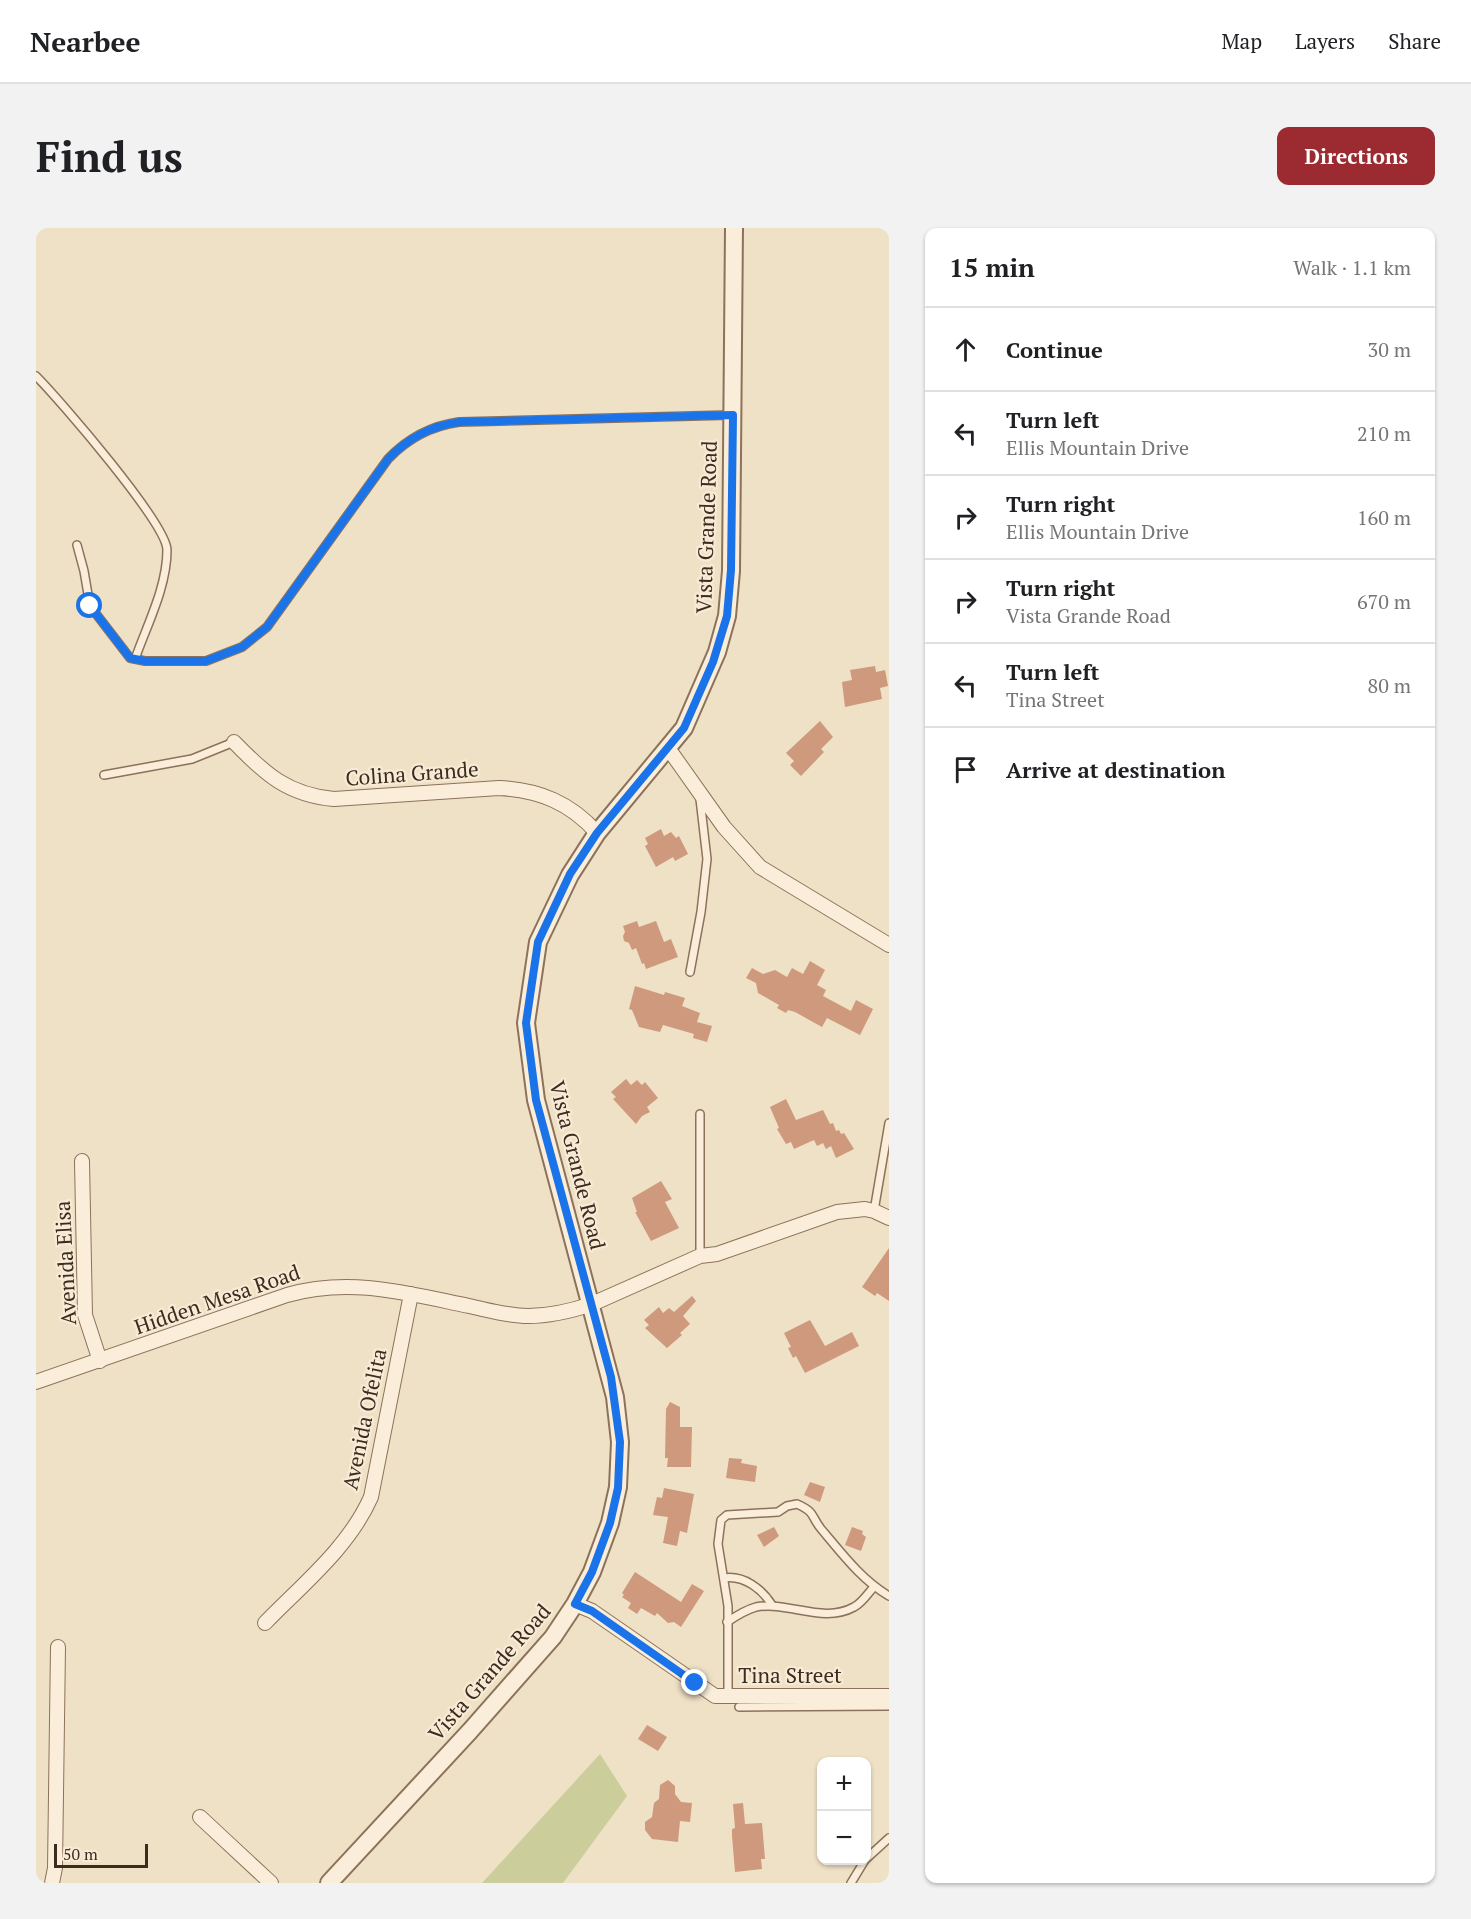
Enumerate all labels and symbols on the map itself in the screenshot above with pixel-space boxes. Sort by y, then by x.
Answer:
street label: Vista Grande Road [689,440,723,614]
route start [76,592,102,618]
street label: Colina Grande [345,754,479,792]
street label: Vista Grande Road [543,1078,613,1253]
street label: Avenida Elisa [48,1200,82,1326]
street label: Hidden Mesa Road [130,1257,304,1340]
street label: Avenida Ofelita [335,1345,393,1492]
street label: Vista Grande Road [422,1597,557,1746]
street label: Tina Street [738,1661,842,1689]
route end [681,1669,707,1695]
scale bar [54,1841,148,1868]

